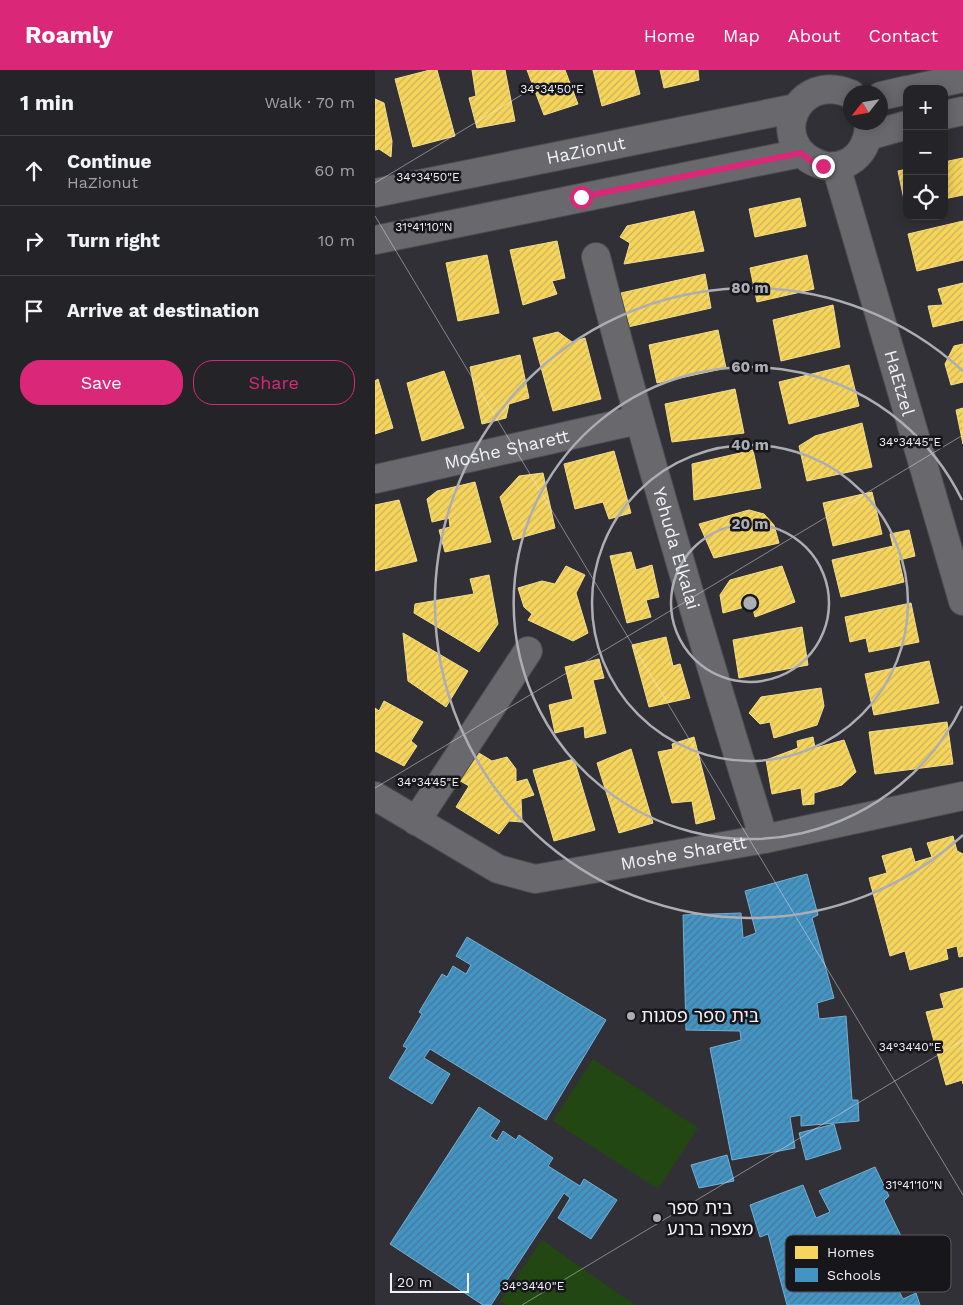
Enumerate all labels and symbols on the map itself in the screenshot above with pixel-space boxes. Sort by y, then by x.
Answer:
text: 34°34'50"E [520,82,584,96]
north arrow [843,85,888,130]
street label: HaZionut [544,132,627,168]
route end [812,155,835,178]
text: 34°34'50"E [396,170,460,184]
route start [570,186,593,209]
text: 31°41'10"N [395,220,453,234]
text: 80 m [731,279,769,297]
street label: HaEtzel [880,348,919,419]
text: 60 m [731,358,769,376]
street label: Moshe Sharett [442,425,571,473]
text: 34°34'45"E [879,435,941,449]
text: 40 m [731,436,769,454]
street label: Yehuda Elkalai [649,484,704,612]
text: 20 m [731,515,769,533]
centre of rings [741,594,759,612]
text: 34°34'45"E [397,775,459,789]
street label: Moshe Sharett [619,831,748,874]
place label: בית ספר פסגות [641,1005,759,1026]
marker: בית ספר פסגות [625,1010,637,1022]
text: 34°34'40"E [879,1040,942,1054]
text: 31°41'10"N [885,1178,943,1192]
place label: בית ספר מצפה ברנע [667,1197,754,1239]
marker: בית ספר מצפה ברנע [651,1212,663,1224]
legend [785,1235,951,1292]
text: Homes [827,1244,874,1260]
text: Schools [827,1267,881,1283]
scale bar [390,1270,469,1293]
text: 34°34'40"E [502,1279,565,1293]

